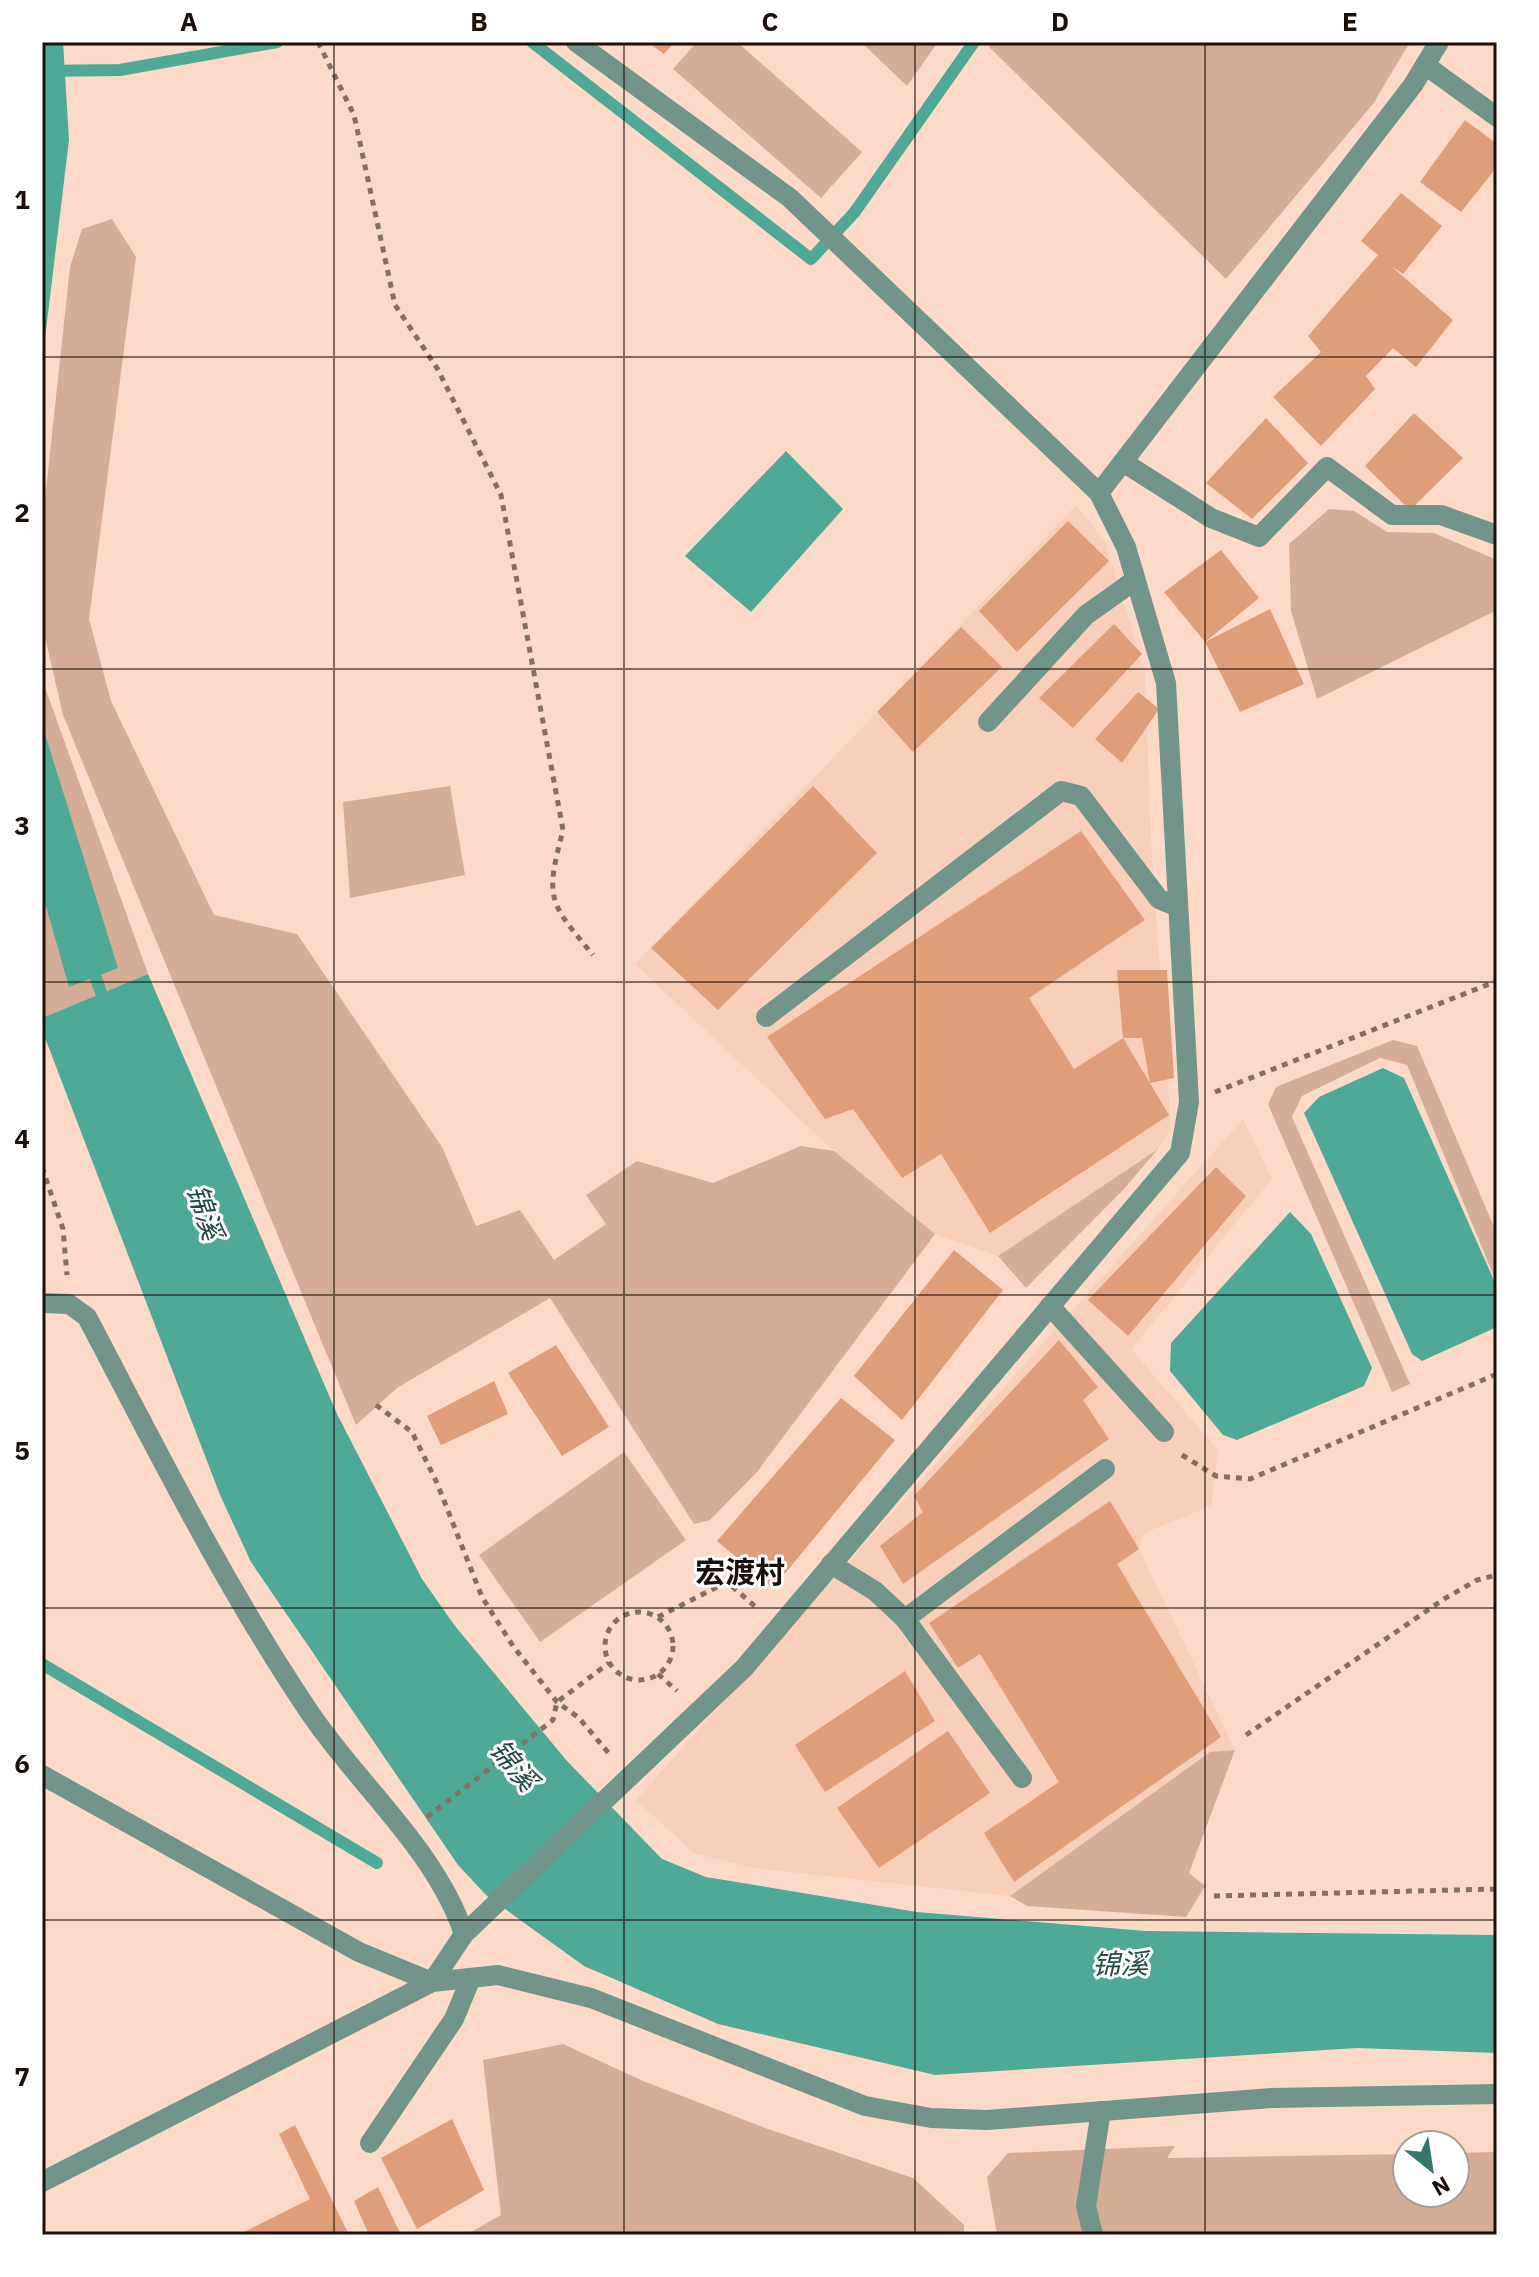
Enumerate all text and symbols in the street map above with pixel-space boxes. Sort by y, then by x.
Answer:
text: A [180,4,198,38]
text: B [470,4,488,38]
text: C [762,4,779,38]
text: D [1051,4,1069,38]
text: E [1342,4,1358,38]
text: 1 [14,182,30,216]
text: 2 [14,495,30,529]
text: 3 [14,808,30,842]
text: 4 [14,1121,30,1155]
water label: 锦溪 [179,1179,233,1247]
text: 5 [14,1433,30,1467]
district label: 宏渡村 [695,1552,785,1591]
water label: 锦溪 [482,1731,548,1800]
text: 6 [14,1746,30,1780]
water label: 锦溪 [1092,1944,1151,1982]
text: 7 [14,2059,30,2093]
north arrow [1391,2129,1471,2209]
text: N [1427,2170,1455,2203]

